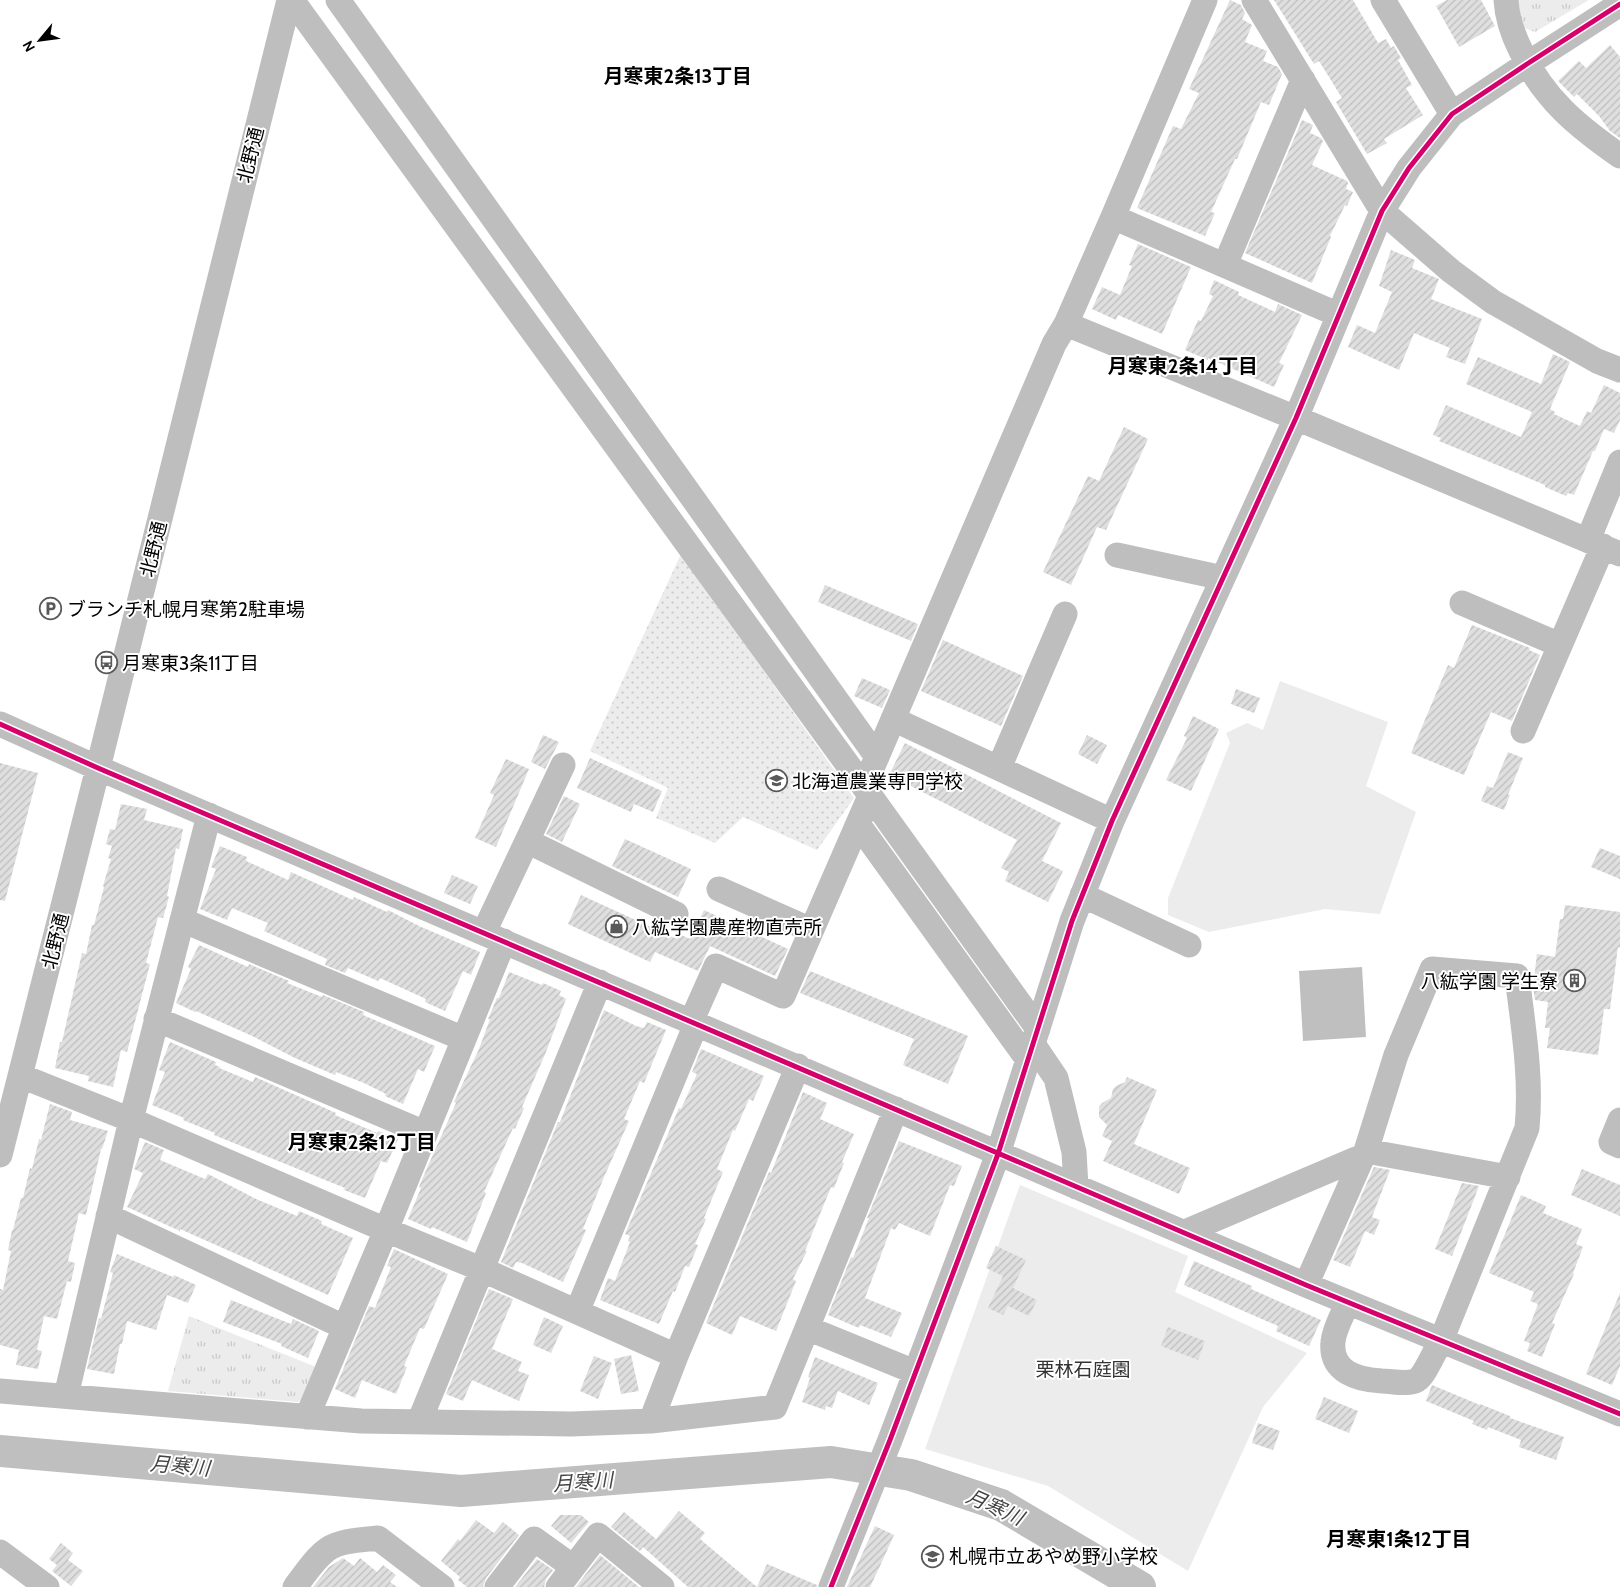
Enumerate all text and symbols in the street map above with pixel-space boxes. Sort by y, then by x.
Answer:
north arrow [15,15,65,65]
text: N [18,38,39,55]
district label: 月寒東2条13丁目 [604,64,752,88]
street label: 北野通 [232,125,269,186]
district label: 月寒東2条14丁目 [1108,354,1258,378]
street label: 北野通 [135,519,172,580]
parking icon: ブランチ札幌月寒第2駐車場 [39,597,63,621]
place label: ブランチ札幌月寒第2駐車場 [67,598,305,621]
bus stop icon: 月寒東3条11丁目 [94,651,118,675]
place label: 月寒東3条11丁目 [122,652,259,675]
school or university icon: 北海道農業専門学校 [764,769,788,793]
place label: 北海道農業専門学校 [792,770,963,793]
street label: 北野通 [37,911,74,972]
shop icon: 八紘学園農産物直売所 [604,915,628,939]
place label: 八紘学園農産物直売所 [632,916,822,939]
building icon: 八紘学園 学生寮 [1562,969,1586,993]
place label: 八紘学園 学生寮 [1421,970,1558,993]
district label: 月寒東2条12丁目 [288,1130,436,1154]
park label: 栗林石庭園 [1035,1358,1131,1381]
water label: 月寒川 [149,1451,213,1481]
water label: 月寒川 [552,1468,616,1496]
water label: 月寒川 [963,1484,1029,1531]
district label: 月寒東1条12丁目 [1326,1527,1472,1551]
school or university icon: 札幌市立あやめ野小学校 [921,1544,945,1568]
place label: 札幌市立あやめ野小学校 [949,1545,1158,1568]

